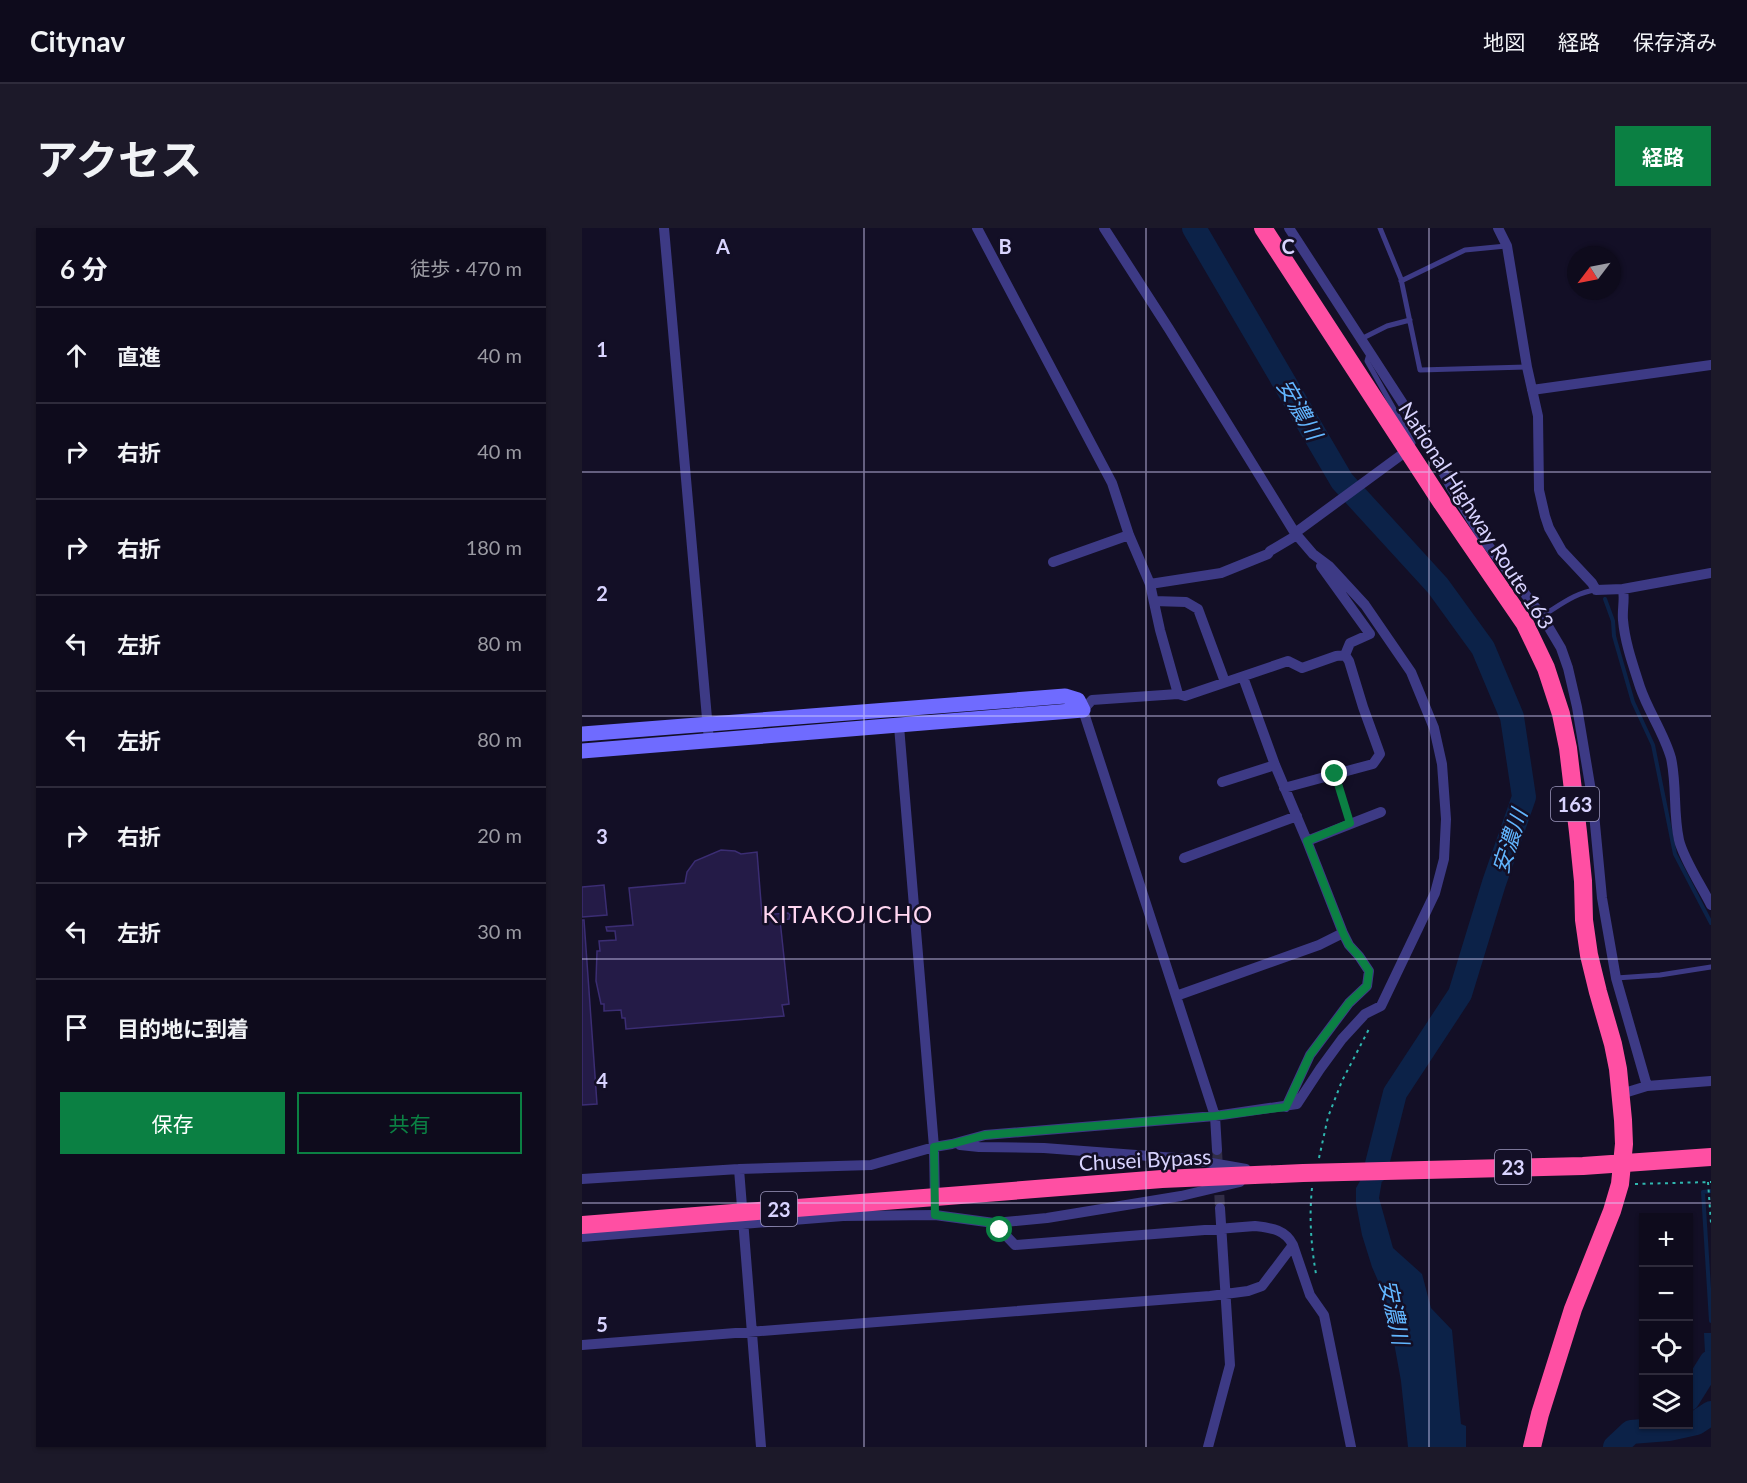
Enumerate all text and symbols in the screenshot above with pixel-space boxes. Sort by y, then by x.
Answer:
text: Citynav [30,24,125,58]
text: 地図 [1483,29,1525,54]
text: 経路 [1558,29,1600,54]
text: 保存済み [1633,29,1717,54]
button: 経路 [1615,126,1711,186]
text: アクセス [36,134,202,184]
text: A [715,234,730,258]
text: B [998,234,1012,258]
text: C [1281,234,1295,258]
north arrow [1567,246,1621,300]
text: 6 分 [60,253,107,285]
text: 徒歩 · 470 m [410,256,522,280]
text: 1 [596,337,608,361]
icon: ahead [60,339,93,372]
text: 直進 [117,343,161,370]
text: 40 m [477,343,522,367]
water label: 安濃川 [1272,374,1329,446]
street label: National Highway Route 163 [1394,397,1560,633]
icon: right [60,435,93,468]
text: 右折 [117,439,161,466]
text: 40 m [477,439,522,463]
icon: right [60,531,93,564]
text: 右折 [117,535,161,562]
text: 180 m [466,535,522,559]
text: 2 [596,581,608,605]
icon: left [60,627,93,660]
text: 左折 [117,631,161,658]
text: 80 m [477,631,522,655]
icon: left [60,723,93,756]
text: 左折 [117,727,161,754]
text: 80 m [477,727,522,751]
route end [1321,760,1347,786]
road number: 163 [1551,787,1599,821]
water label: 安濃川 [1486,804,1533,877]
icon: right [60,819,93,852]
text: 右折 [117,823,161,850]
text: 20 m [477,823,522,847]
text: 3 [596,824,608,848]
district label: KITAKOJICHO [762,899,934,928]
icon: left [60,915,93,948]
text: 左折 [117,919,161,946]
text: 30 m [477,919,522,943]
icon: arrive [60,1011,93,1044]
text: 目的地に到着 [117,1015,249,1042]
text: 4 [596,1068,608,1092]
button: 保存 [60,1092,285,1154]
button: 共有 [297,1092,522,1154]
street label: Chusei Bypass [1078,1143,1212,1175]
road number: 23 [1495,1150,1531,1184]
road number: 23 [761,1192,797,1226]
map controls [1639,1213,1693,1429]
button: + [1639,1213,1693,1267]
route start [986,1216,1012,1242]
button: − [1639,1267,1693,1321]
water label: 安濃川 [1375,1277,1415,1349]
text: 5 [596,1312,608,1336]
button: locate [1639,1321,1693,1375]
button: layers [1639,1375,1693,1429]

